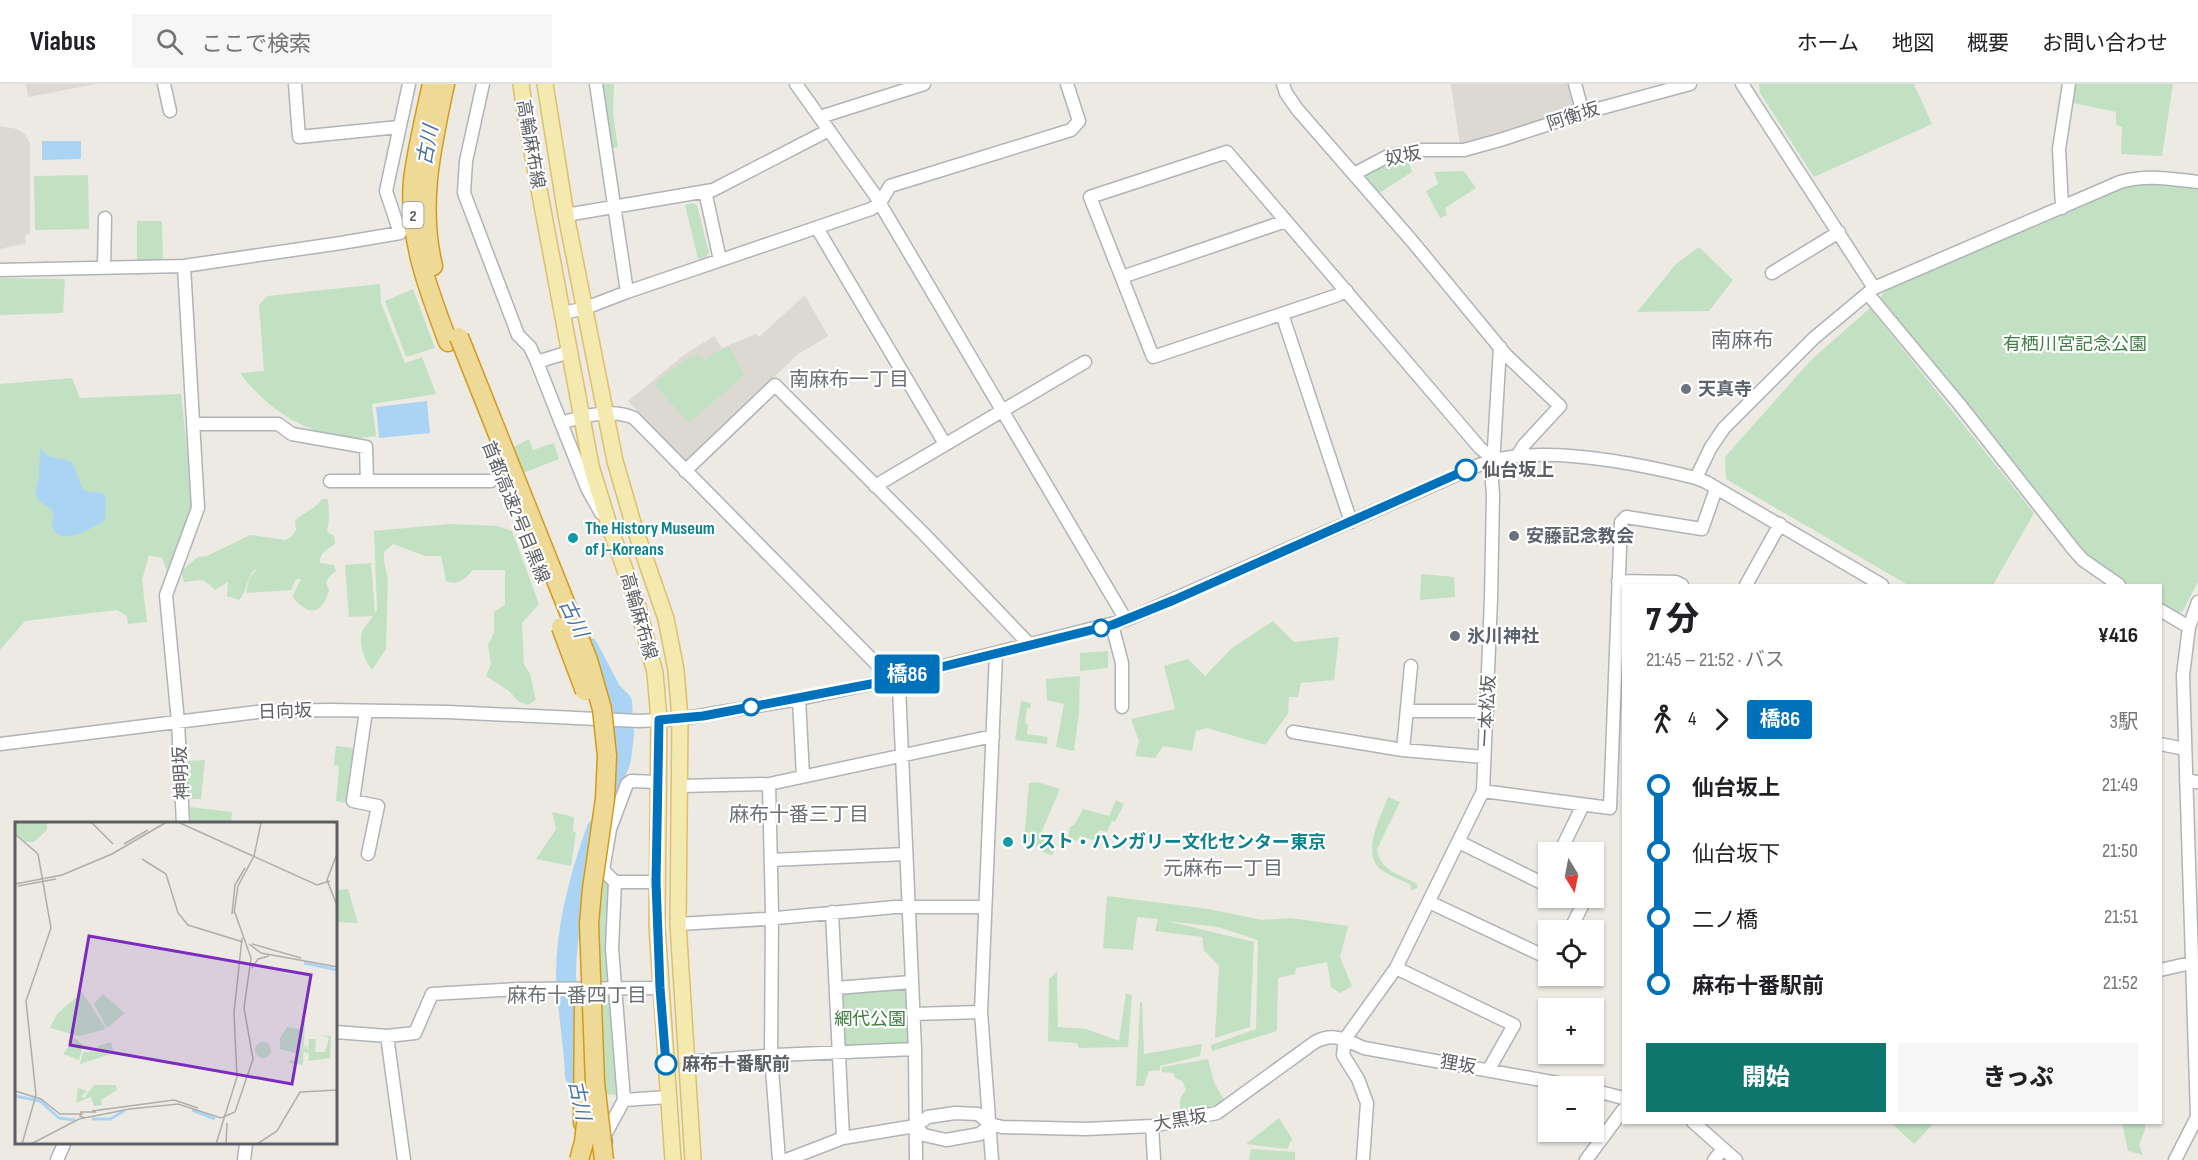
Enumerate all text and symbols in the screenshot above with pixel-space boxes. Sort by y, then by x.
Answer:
search box [132,14,552,68]
text: Viabus [30,25,96,58]
icon: search [153,25,186,58]
text: ここで検索 [201,31,311,58]
text: ホーム [1797,31,1859,56]
text: 地図 [1892,31,1934,56]
text: 概要 [1967,31,2009,56]
text: お問い合わせ [2042,31,2168,56]
street label: 高輪麻布線 [512,98,549,190]
street label: 阿衡坂 [1544,98,1602,135]
water label: 古川 [413,121,444,167]
street label: 奴坂 [1383,142,1423,171]
road number: 2 [402,202,424,228]
district label: 南麻布 [1711,328,1774,353]
park label: 有栖川宮記念公園 [2003,334,2147,355]
district label: 南麻布一丁目 [789,368,909,392]
place label: 天真寺 [1698,379,1752,400]
marker: 天真寺 [1679,382,1693,396]
street label: 首都高速2号目黒線 [477,438,554,586]
marker: 仙台坂上 [1455,459,1477,481]
place label: 仙台坂上 [1482,460,1554,481]
place label: The History Museum of J-Koreans [585,518,715,560]
place label: 安藤記念教会 [1526,526,1634,547]
marker: 安藤記念教会 [1507,529,1521,543]
marker: The History Museum of J-Koreans [566,531,580,545]
street label: 高輪麻布線 [616,570,661,662]
water label: 古川 [554,595,594,643]
text: 7 分 [1646,600,1699,640]
unlabelled marker [1092,619,1110,637]
text: ¥416 [2098,622,2138,649]
place label: 氷川神社 [1467,626,1539,647]
marker: 氷川神社 [1448,629,1462,643]
text: 21:45 – 21:52 · バス [1646,648,1785,672]
line badge: 橋86 [872,654,942,694]
text: 橋86 [887,662,927,687]
street label: 一本松坂 [1475,675,1500,748]
unlabelled marker [742,698,760,716]
street label: 日向坂 [258,700,312,723]
icon: walk [1646,703,1679,736]
icon: forward [1705,703,1738,736]
text: 4 [1688,707,1696,731]
text: 橋86 [1759,707,1800,732]
text: 3駅 [2110,710,2138,734]
street label: 神明坂 [170,745,193,800]
text: 21:49 [2102,773,2138,797]
text: 仙台坂上 [1692,775,1780,802]
district label: 麻布十番三丁目 [729,803,869,827]
inset map [15,822,338,1145]
place label: リスト・ハンガリー文化センター東京 [1020,832,1326,853]
marker: リスト・ハンガリー文化センター東京 [1001,835,1015,849]
text: 21:50 [2102,839,2138,863]
text: 仙台坂下 [1692,841,1780,868]
north arrow [1538,842,1604,908]
map controls [1538,842,1604,1142]
district label: 元麻布一丁目 [1163,857,1283,881]
text: 21:51 [2104,905,2138,929]
text: 二ノ橋 [1692,907,1758,934]
button: locate [1538,920,1604,986]
text: 21:52 [2103,971,2138,995]
text: 麻布十番駅前 [1692,973,1824,1000]
district label: 麻布十番四丁目 [507,984,647,1008]
button: + [1538,998,1604,1064]
park label: 網代公園 [834,1009,906,1030]
button: 開始 [1646,1043,1886,1112]
button: きっぷ [1898,1043,2138,1112]
street label: 狸坂 [1438,1051,1477,1078]
marker: 麻布十番駅前 [655,1053,677,1075]
place label: 麻布十番駅前 [682,1054,790,1075]
button: − [1538,1076,1604,1142]
water label: 古川 [563,1078,595,1124]
street label: 大黒坂 [1152,1105,1208,1136]

